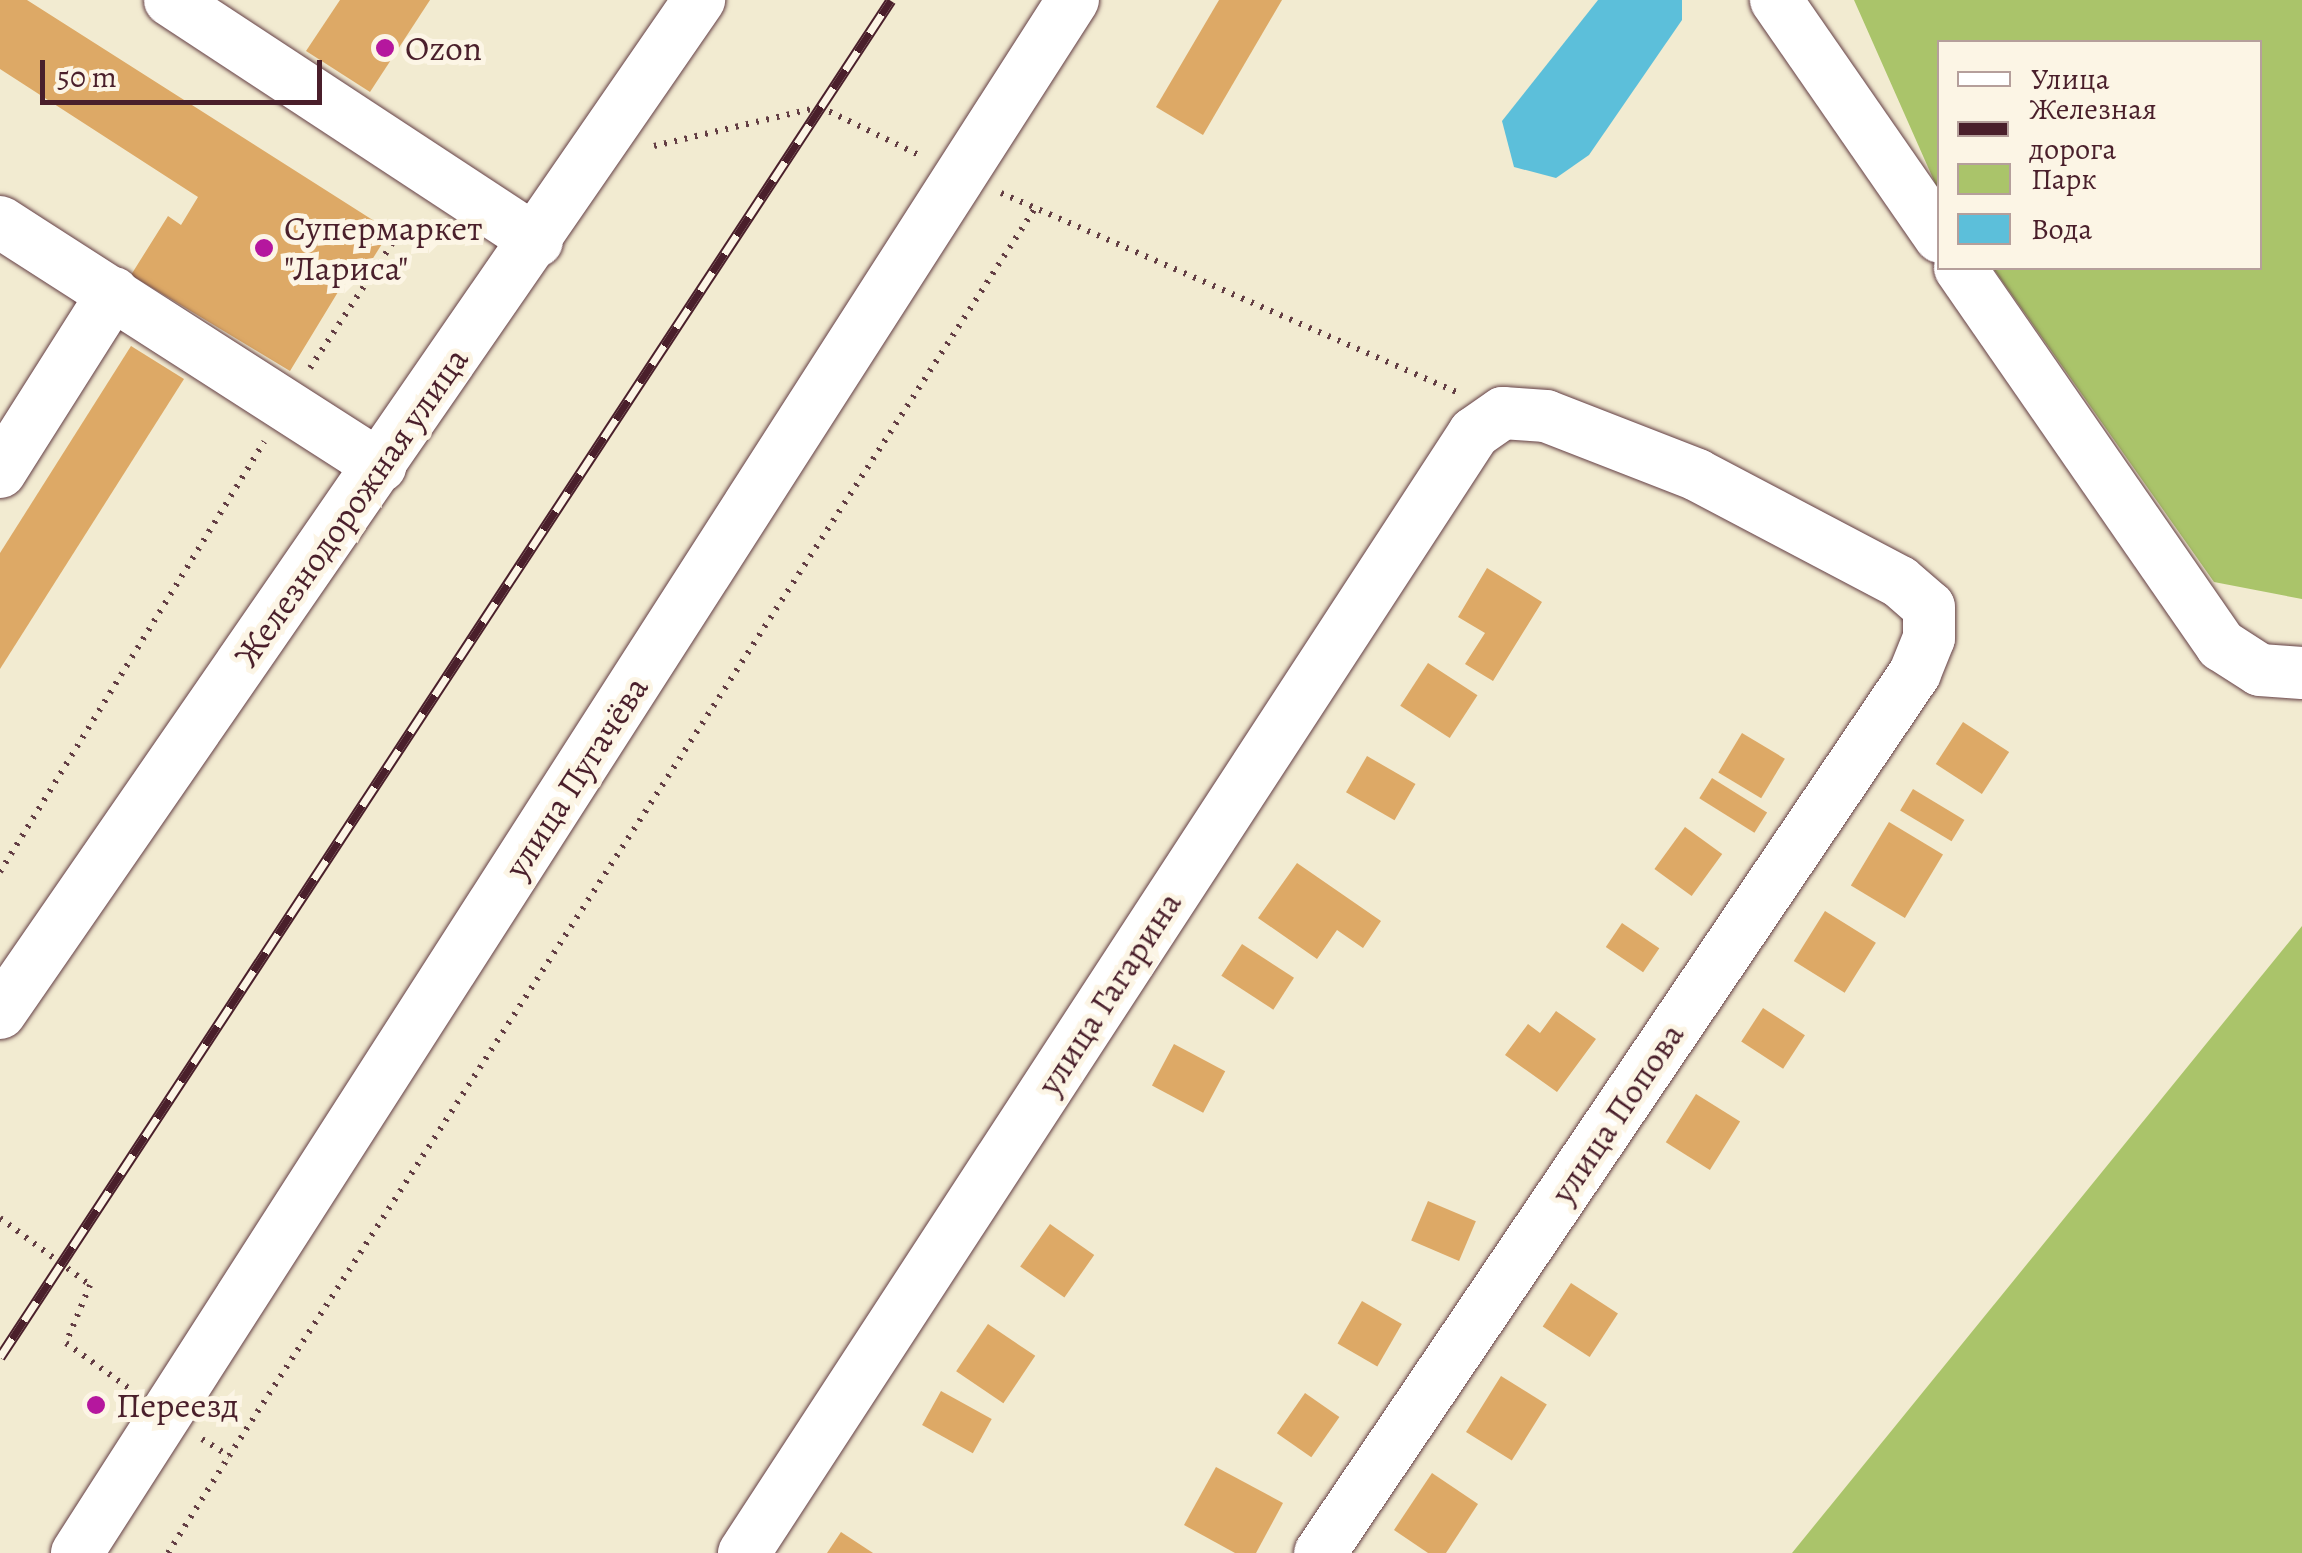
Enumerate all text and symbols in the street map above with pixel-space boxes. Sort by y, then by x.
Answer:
place label: Ozon [405,27,482,69]
marker: Ozon [374,37,396,59]
scale bar [45,40,328,102]
legend [1937,40,2262,270]
text: 50 m [57,57,117,97]
text: Улица [2031,59,2110,99]
text: Железная дорога [2029,89,2157,169]
text: Парк [2031,159,2097,199]
place label: Супермаркет "Лариса" [284,207,483,289]
text: Вода [2031,209,2092,249]
marker: Супермаркет "Лариса" [253,237,275,259]
street label: Железнодорожная улица [225,339,477,675]
street label: улица Пугачёва [495,668,657,886]
street label: улица Гагарина [1028,884,1190,1102]
street label: улица Попова [1541,1015,1693,1211]
place label: Переезд [116,1384,239,1426]
marker: Переезд [85,1394,107,1416]

